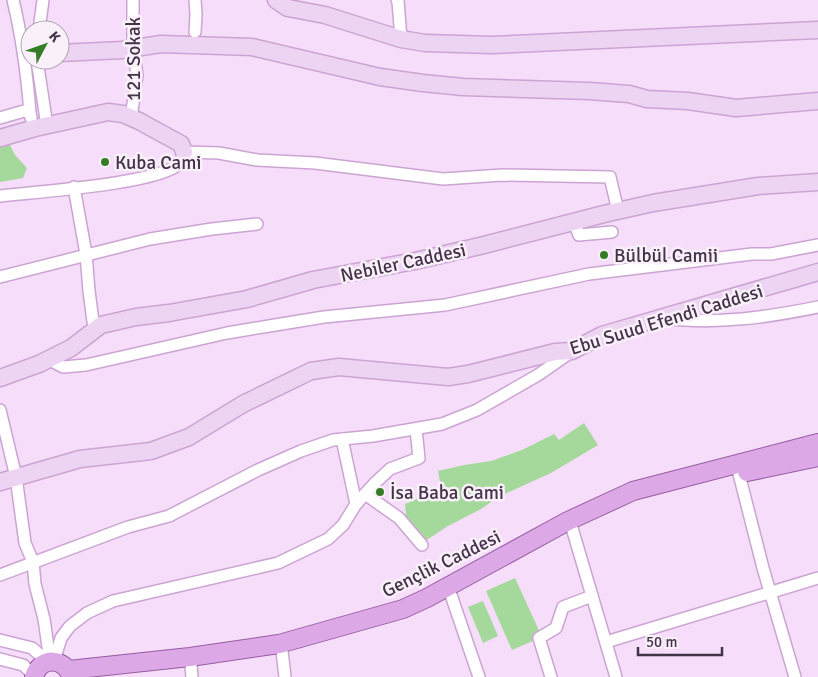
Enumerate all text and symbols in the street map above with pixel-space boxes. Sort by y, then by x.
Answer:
street label: 121 Sokak [122,16,146,101]
north arrow [20,20,70,70]
text: K [45,28,64,46]
place label: Kuba Cami [115,151,201,175]
marker: Kuba Cami [99,156,111,168]
street label: Nebiler Caddesi [338,238,468,288]
place label: Bülbül Camii [614,244,718,268]
marker: Bülbül Camii [598,249,610,261]
street label: Ebu Suud Efendi Caddesi [567,279,766,361]
place label: İsa Baba Cami [390,481,504,505]
marker: İsa Baba Cami [374,486,386,498]
street label: Gençlik Caddesi [378,525,505,603]
scale bar [638,624,722,656]
text: 50 m [646,633,677,651]

